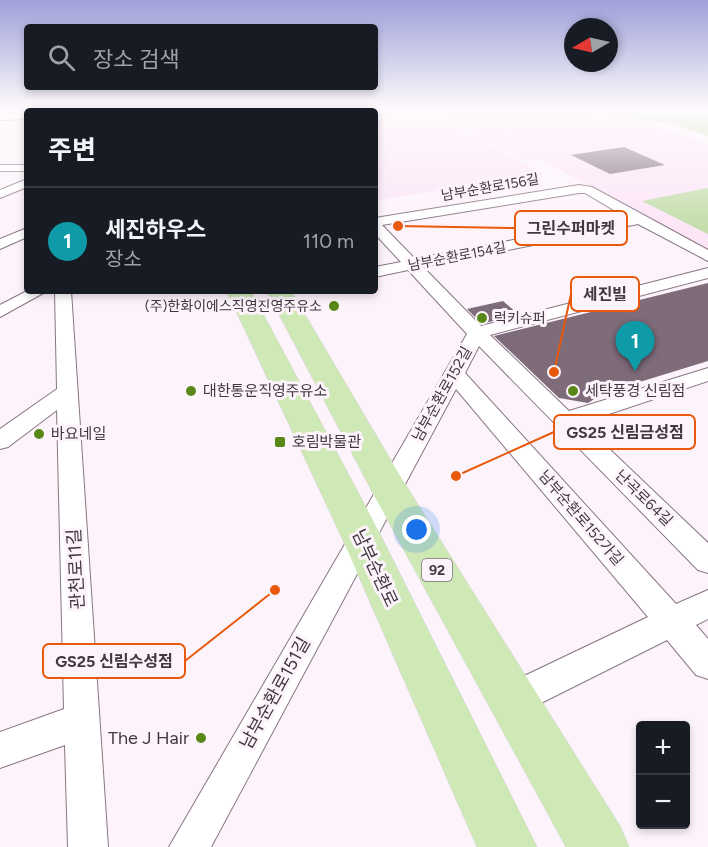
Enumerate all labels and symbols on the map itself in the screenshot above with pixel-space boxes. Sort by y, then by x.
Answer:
north arrow [564,18,618,72]
street label: 남부순환로156길 [440,171,540,204]
callout: 그린수퍼마켓 [515,211,627,245]
text: 그린수퍼마켓 [527,219,615,238]
street label: 남부순환로154길 [406,239,508,274]
callout: 세진빌 [571,277,639,311]
text: 세진빌 [583,285,627,304]
place label: (주)한화이에스직영진영주유소 [145,298,322,315]
marker: (주)한화이에스직영진영주유소 [327,299,341,313]
place label: 럭키슈퍼 [494,310,546,327]
marker: 럭키슈퍼 [475,311,489,325]
pin: 1 [616,322,654,371]
street label: 남부순환로152길 [408,343,476,445]
place label: 대한통운직영주유소 [203,382,327,400]
place label: 세탁풍경 신림점 [585,382,685,400]
marker: 대한통운직영주유소 [184,384,198,398]
marker: 세탁풍경 신림점 [566,384,580,398]
callout: GS25 신림금성점 [554,415,695,449]
text: GS25 신림금성점 [566,423,684,442]
place label: 바요네일 [51,425,106,443]
marker: 바요네일 [32,427,46,441]
place label: 호림박물관 [292,433,361,451]
marker: 호림박물관 [273,435,287,449]
street label: 난곡로64길 [611,466,677,530]
street label: 남부순환로152가길 [535,467,627,569]
your location [402,515,431,544]
street label: 남부순환로 [348,526,402,610]
street label: 관천로11길 [63,528,89,610]
road number: 92 [422,559,452,581]
street label: 남부순환로151길 [235,633,315,753]
callout: GS25 신림수성점 [43,644,185,678]
text: GS25 신림수성점 [55,652,173,671]
place label: The J Hair [108,727,189,749]
marker: The J Hair [194,731,208,745]

